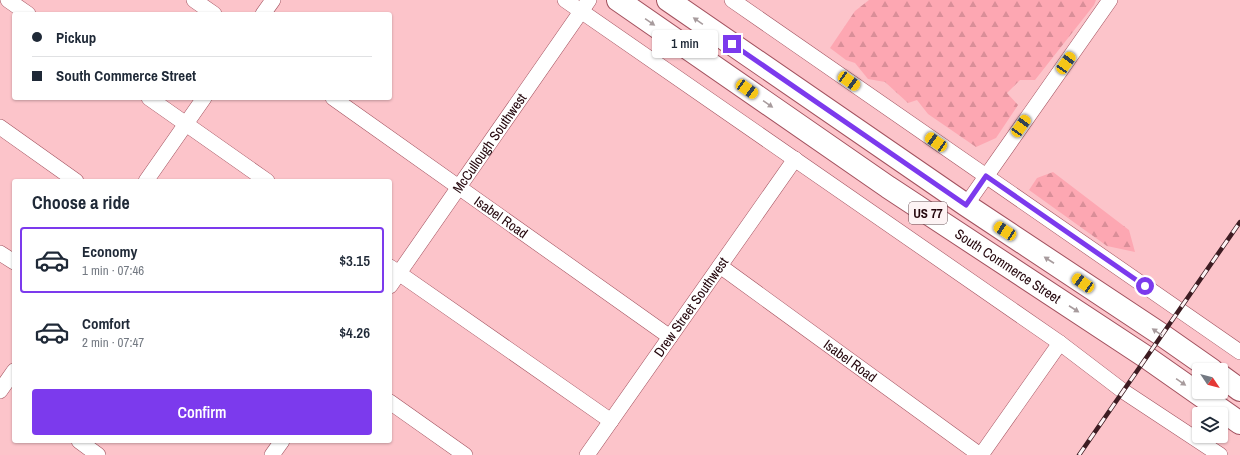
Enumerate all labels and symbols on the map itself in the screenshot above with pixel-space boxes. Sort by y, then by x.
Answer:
one-way arrow [693,17,704,25]
one-way arrow [645,18,655,26]
callout: 1 min [652,30,718,58]
route end [723,35,741,53]
car [1054,50,1078,76]
car [836,69,862,93]
car [734,77,760,101]
street label: McCullough Southwest [448,90,530,197]
one-way arrow [763,100,774,108]
car [1009,113,1033,139]
car [923,130,949,154]
street label: Isabel Road [471,192,531,242]
road number: US 77 [909,202,947,224]
car [992,219,1018,243]
street label: South Commerce Street [951,225,1064,307]
street label: Drew Street Southwest [650,254,732,360]
one-way arrow [1044,256,1054,264]
car [1070,271,1096,295]
route start [1136,277,1154,295]
one-way arrow [1068,306,1080,313]
one-way arrow [1151,328,1163,335]
street label: Isabel Road [820,335,880,386]
north arrow [1192,363,1228,399]
one-way arrow [1176,378,1187,386]

